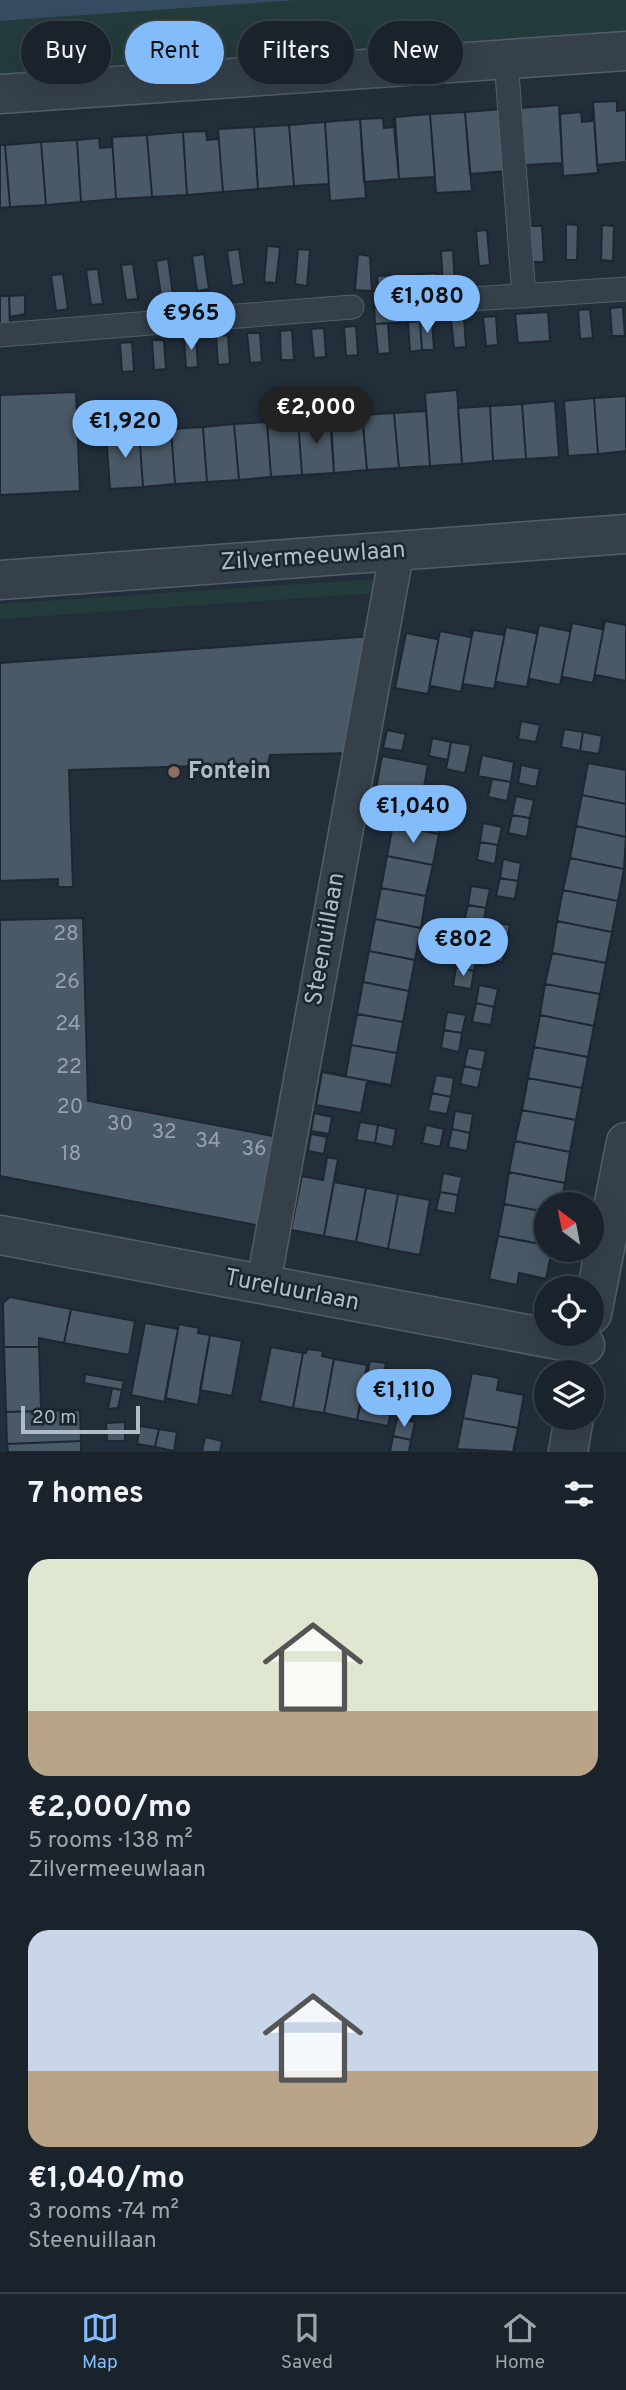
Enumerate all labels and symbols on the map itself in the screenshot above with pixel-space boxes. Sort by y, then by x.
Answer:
pin: €1,080 [370,276,484,335]
pin: €965 [150,292,232,352]
pin: €2,000 [259,386,373,446]
pin: €1,920 [68,400,182,460]
street label: Zilvermeeuwlaan [219,536,407,578]
place label: Fontein [188,757,271,787]
marker: Fontein [166,764,182,780]
pin: €1,040 [356,786,470,845]
street label: Steenuillaan [300,870,352,1008]
pin: €802 [422,918,504,978]
house number: 28 [53,921,79,948]
house number: 26 [54,969,80,996]
house number: 24 [55,1011,81,1038]
house number: 22 [56,1054,82,1081]
house number: 20 [57,1094,83,1121]
house number: 30 [107,1111,133,1138]
house number: 32 [151,1119,177,1146]
house number: 34 [195,1128,221,1155]
house number: 36 [241,1136,267,1163]
house number: 18 [61,1141,81,1168]
north arrow [534,1192,604,1262]
street label: Tureluurlaan [222,1263,362,1319]
pin: €1,110 [347,1370,461,1429]
scale bar [21,1403,140,1435]

